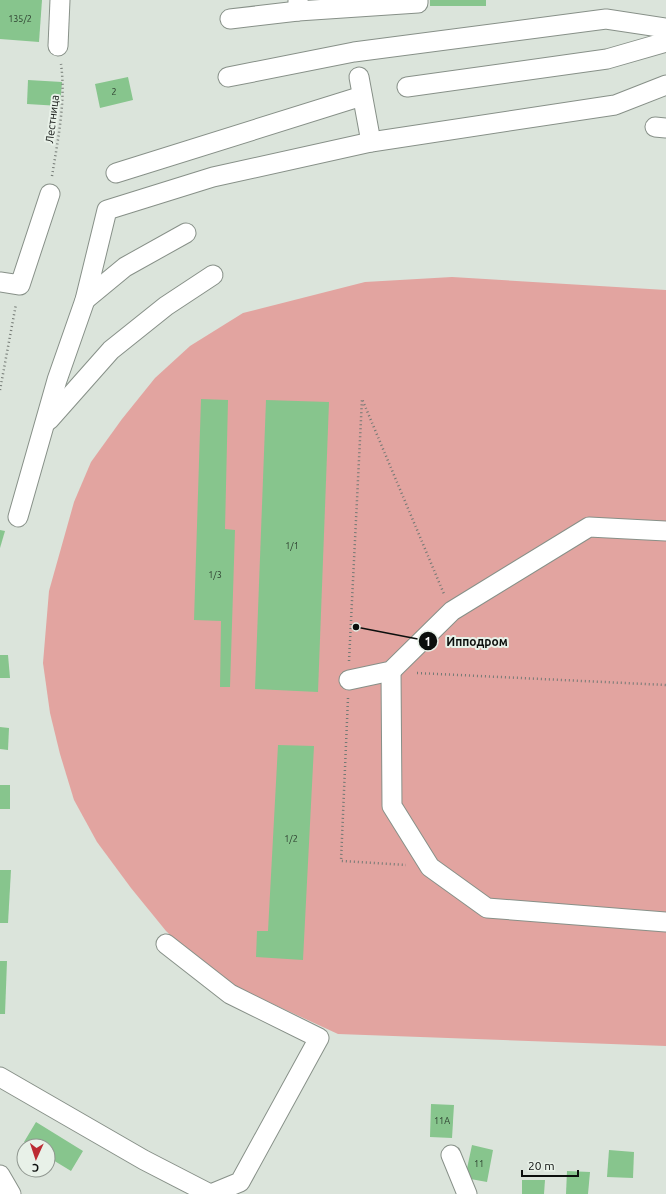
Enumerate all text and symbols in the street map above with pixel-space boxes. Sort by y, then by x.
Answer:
house number: 135/2 [8,14,32,24]
house number: 2 [111,87,117,97]
street label: Лестница [43,94,61,144]
house number: 1/1 [285,541,299,551]
house number: 1/3 [208,570,222,580]
callout: Ипподром [418,629,516,653]
text: 1 [425,635,431,648]
text: Ипподром [446,635,508,648]
house number: 1/2 [284,834,298,844]
house number: 11А [434,1116,450,1126]
north arrow [16,1138,56,1178]
scale bar [522,1152,578,1178]
house number: 11 [474,1159,484,1169]
text: 20 m [528,1159,555,1172]
text: С [32,1162,39,1174]

